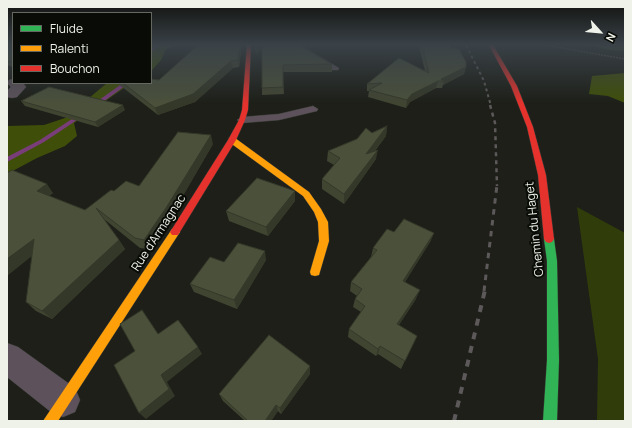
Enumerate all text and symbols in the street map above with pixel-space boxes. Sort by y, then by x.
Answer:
legend [12,12,152,84]
north arrow [580,12,620,52]
text: Fluide [50,20,83,37]
text: N [603,31,620,45]
text: Ralenti [50,40,89,57]
text: Bouchon [50,60,100,77]
street label: Chemin du Haget [523,181,547,277]
street label: Rue d'Armagnac [129,192,189,274]

